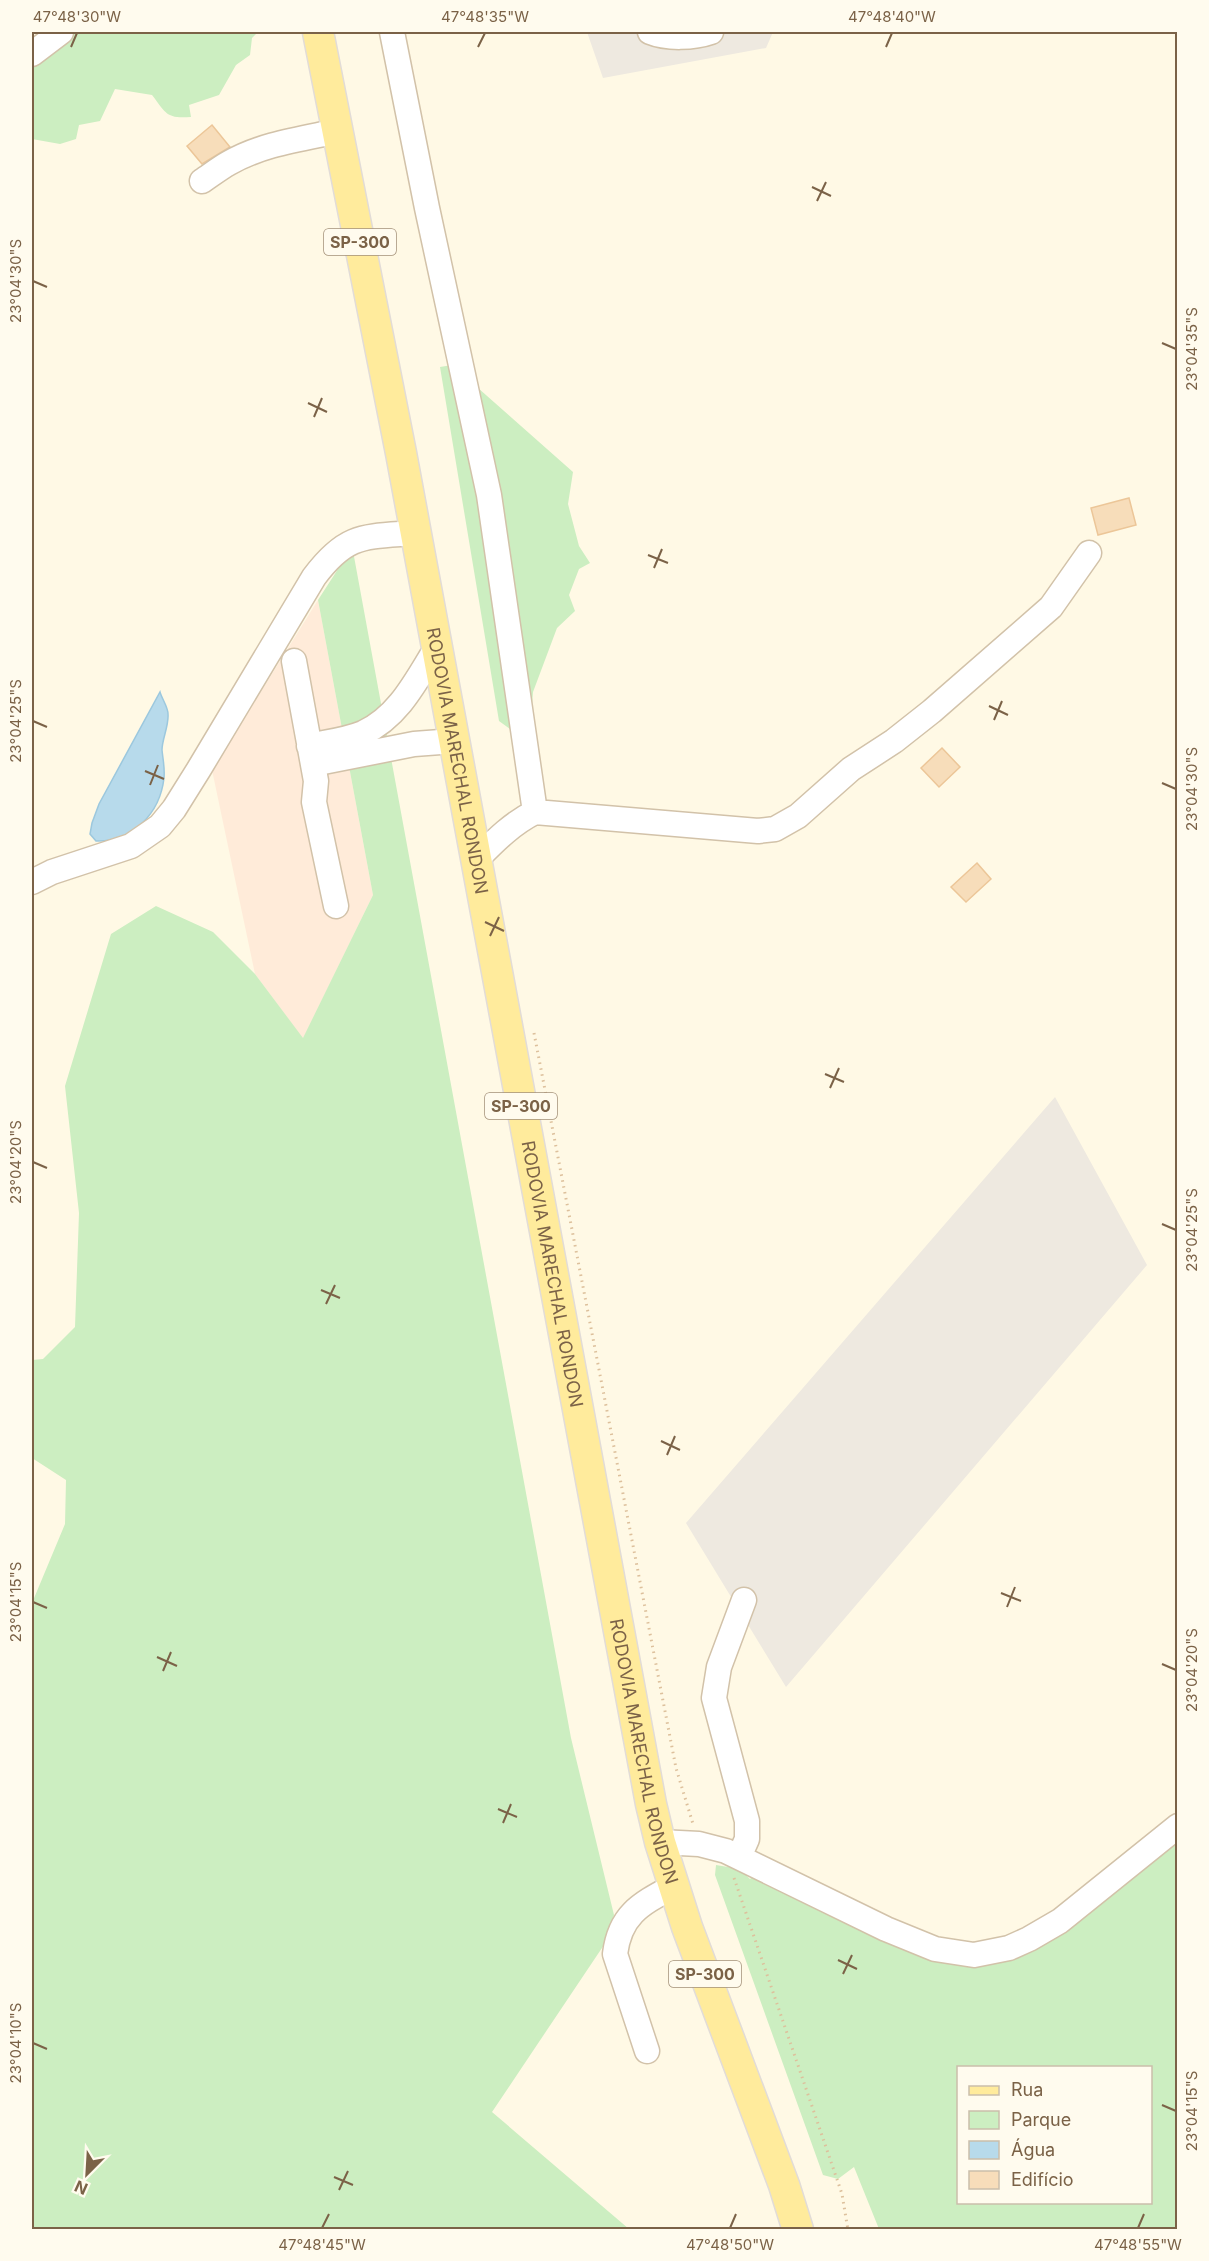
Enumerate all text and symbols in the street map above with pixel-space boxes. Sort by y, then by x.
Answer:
text: 47°48'30"W [33,7,121,26]
text: 47°48'35"W [441,7,529,26]
text: 47°48'40"W [848,7,936,26]
road number: SP-300 [324,229,396,255]
text: 23°04'30"S [6,239,25,323]
text: 23°04'35"S [1182,307,1201,391]
street label: RODOVIA MARECHAL RONDON [423,626,493,896]
text: 23°04'25"S [6,679,25,763]
text: 23°04'30"S [1182,747,1201,831]
road number: SP-300 [485,1093,557,1119]
text: 23°04'20"S [6,1120,25,1204]
street label: RODOVIA MARECHAL RONDON [518,1139,588,1409]
text: 23°04'25"S [1182,1188,1201,1272]
text: 23°04'15"S [6,1562,25,1642]
street label: RODOVIA MARECHAL RONDON [606,1617,683,1886]
text: 23°04'20"S [1182,1628,1201,1712]
road number: SP-300 [669,1961,741,1987]
text: 23°04'10"S [6,2003,25,2083]
legend [957,2066,1152,2204]
text: 23°04'15"S [1182,2071,1201,2151]
text: Rua [1011,2079,1043,2100]
text: Parque [1011,2109,1071,2130]
text: Água [1011,2138,1055,2160]
north arrow [57,2144,117,2204]
text: Edifício [1011,2169,1074,2190]
text: N [71,2176,91,2199]
text: 47°48'45"W [278,2235,366,2254]
text: 47°48'50"W [686,2235,774,2254]
text: 47°48'55"W [1094,2235,1182,2254]

